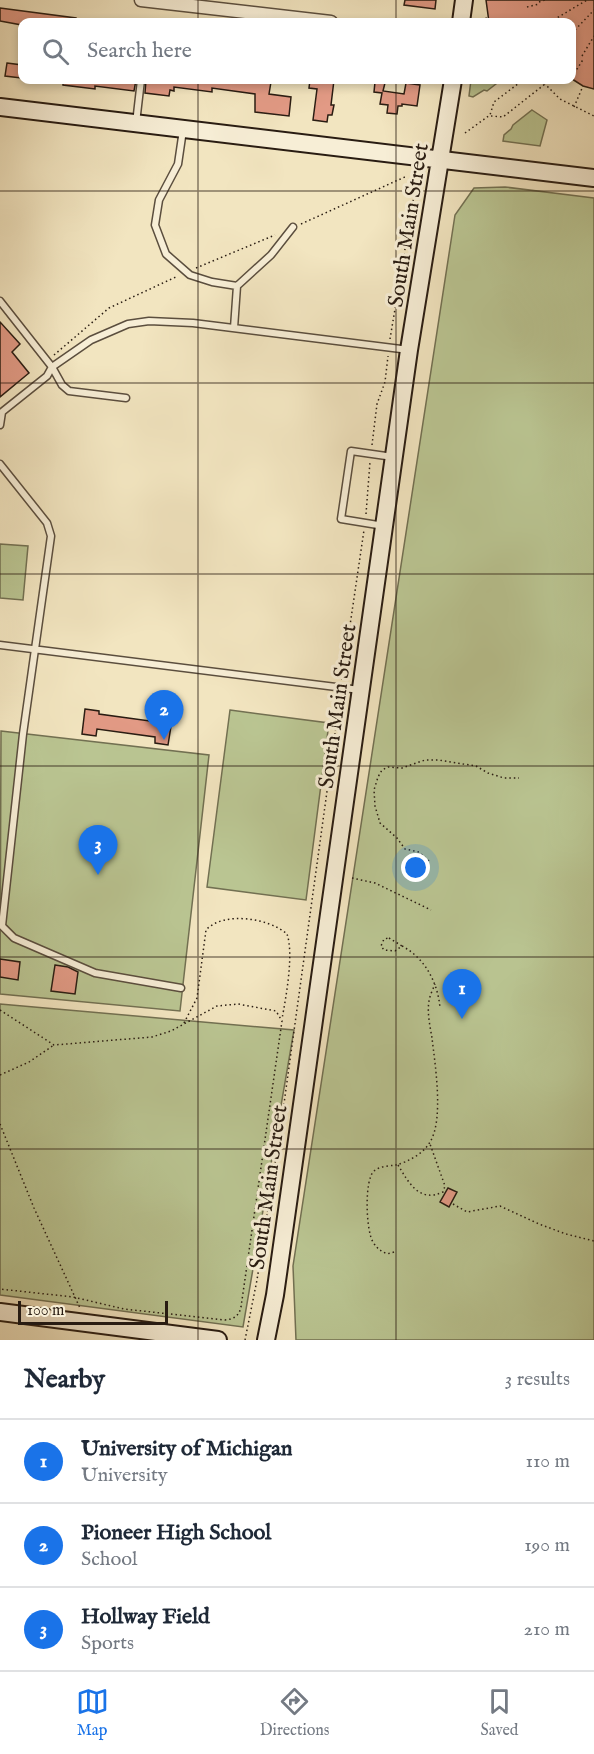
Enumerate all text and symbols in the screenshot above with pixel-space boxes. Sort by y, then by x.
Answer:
search box [18,18,576,84]
icon: search [39,35,72,68]
text: Search here [87,37,192,65]
street label: South Main Street [382,141,436,309]
street label: South Main Street [313,622,363,790]
pin: 2 [144,690,184,740]
pin: 3 [78,826,118,875]
your location [401,853,430,882]
pin: 1 [442,970,482,1019]
street label: South Main Street [244,1103,294,1271]
scale bar [18,1298,168,1326]
text: 100 m [27,1301,64,1321]
text: Nearby [24,1363,105,1396]
text: 3 results [505,1367,570,1392]
text: University of Michigan [81,1435,292,1463]
text: 1 [40,1449,47,1474]
text: 110 m [526,1449,570,1474]
text: University [81,1463,168,1488]
text: Pioneer High School [81,1519,271,1547]
text: 2 [39,1533,48,1558]
text: 190 m [524,1533,570,1558]
text: School [81,1547,137,1572]
text: Hollway Field [81,1603,210,1631]
text: 3 [40,1617,47,1642]
text: 210 m [524,1617,570,1642]
text: Sports [81,1631,134,1656]
tab: Map [76,1685,109,1741]
tab: Directions [260,1685,329,1741]
tab: Saved [481,1685,518,1741]

